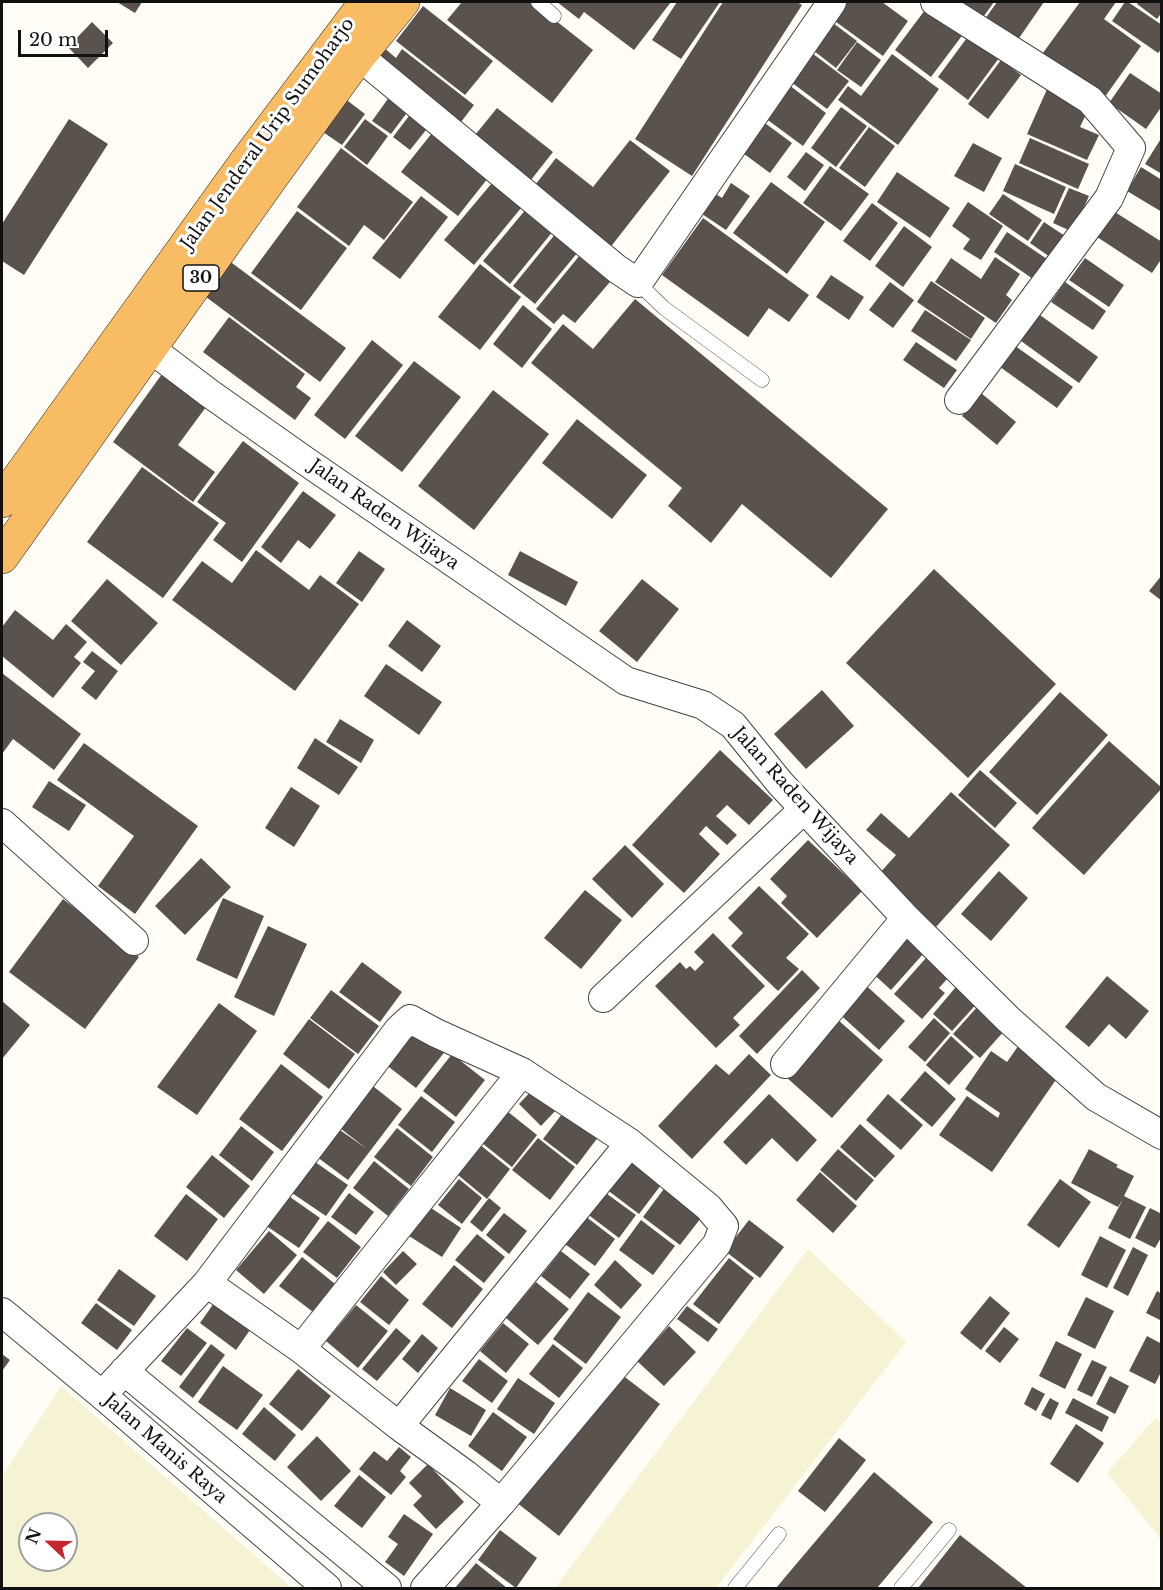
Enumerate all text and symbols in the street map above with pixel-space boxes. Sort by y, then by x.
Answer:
street label: Jalan Jenderal Urip Sumoharjo [177,14,359,254]
scale bar [21,18,111,56]
text: 20 m [29,29,77,51]
road number: 30 [183,265,219,291]
street label: Jalan Raden Wijaya [305,455,463,575]
street label: Jalan Raden Wijaya [728,723,862,869]
street label: Jalan Manis Raya [99,1390,231,1508]
north arrow [18,1512,78,1572]
text: N [21,1525,45,1547]

